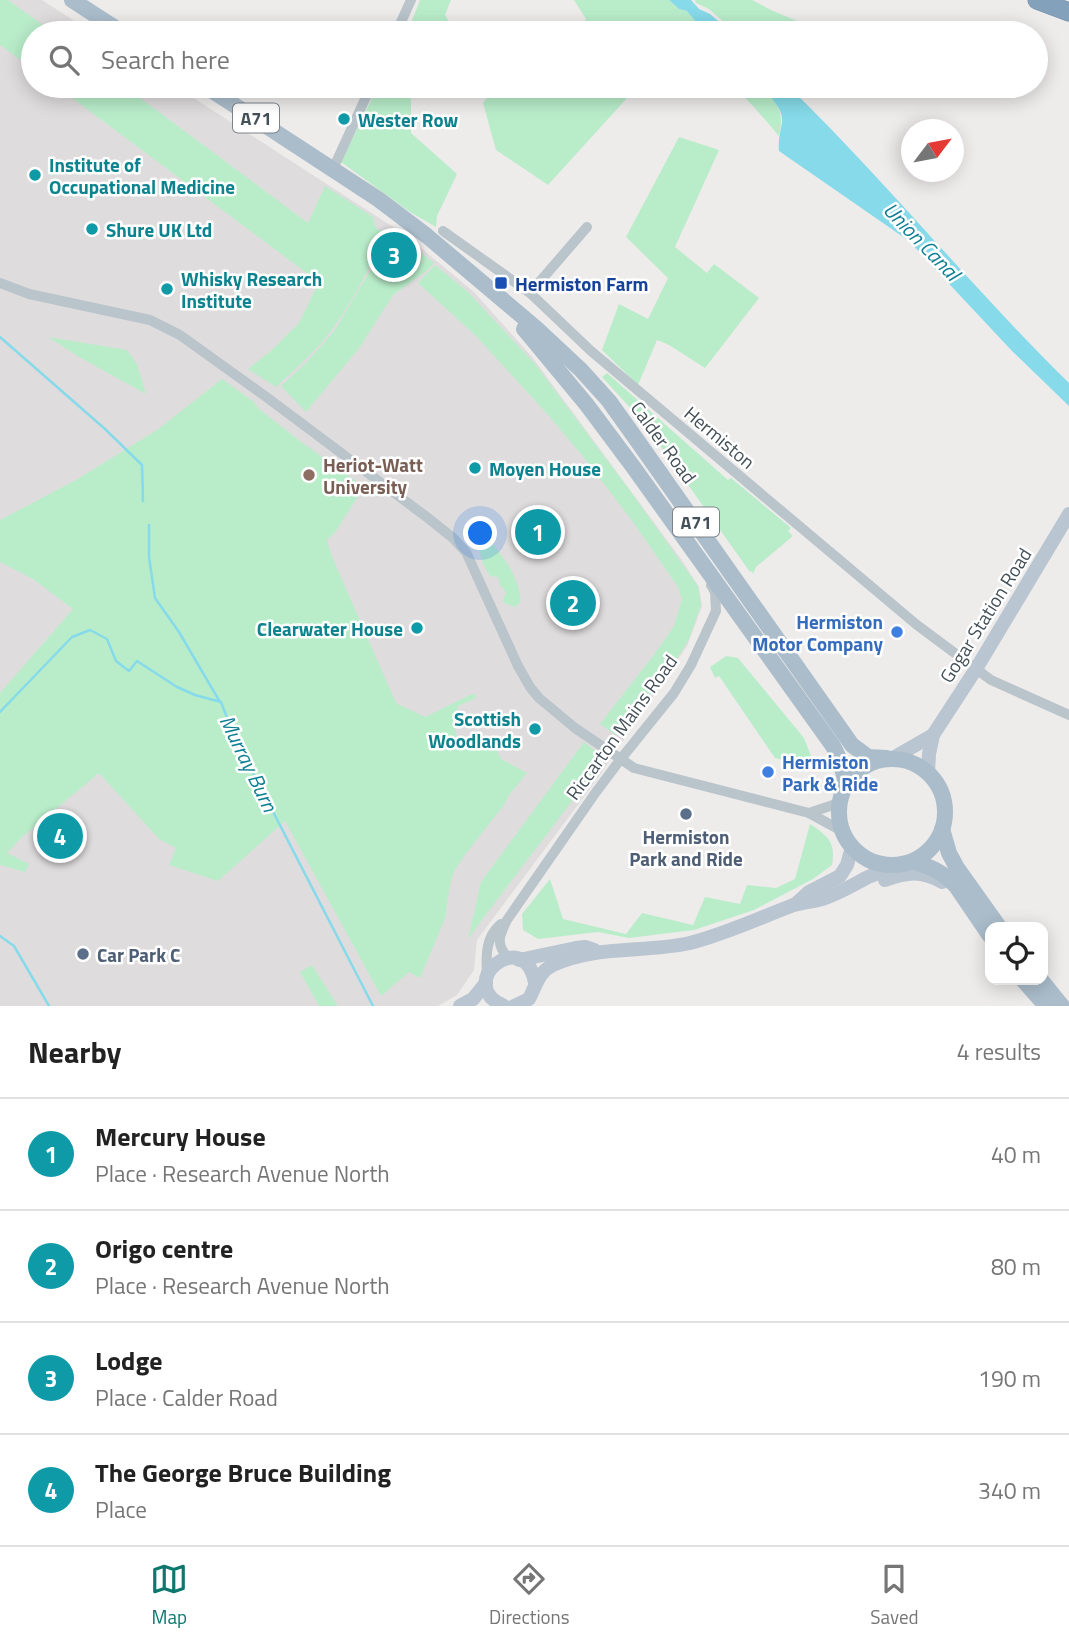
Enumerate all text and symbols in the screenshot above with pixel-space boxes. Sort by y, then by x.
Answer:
search box [21,21,1048,98]
text: Search here [101,40,230,79]
icon: search [45,41,83,79]
road number: A71 [233,104,279,132]
place label: Wester Row [358,105,459,134]
marker: Wester Row [336,111,352,127]
north arrow [901,119,964,182]
place label: Institute of Occupational Medicine [49,150,235,201]
marker: Institute of Occupational Medicine [27,167,43,183]
water label: Union Canal [876,194,970,289]
place label: Shure UK Ltd [106,215,212,244]
marker: Shure UK Ltd [84,221,100,237]
pin: 3 [371,229,417,281]
place label: Whisky Research Institute [181,264,322,315]
place label: Hermiston Farm [515,269,649,298]
marker: Hermiston Farm [493,275,509,291]
marker: Whisky Research Institute [159,281,175,297]
street label: Calder Road [624,395,704,489]
street label: Hermiston [678,399,762,475]
place label: Heriot-Watt University [323,450,423,501]
place label: Moyen House [489,454,601,483]
marker: Moyen House [467,460,483,476]
marker: Heriot-Watt University [301,467,317,483]
pin: 1 [515,506,561,558]
road number: A71 [673,508,719,536]
your location [463,516,497,550]
street label: Gogar Station Road [932,542,1038,688]
pin: 2 [550,577,596,629]
place label: Hermiston Motor Company [752,607,883,658]
place label: Clearwater House [257,614,403,643]
marker: Clearwater House [409,620,425,636]
marker: Hermiston Motor Company [889,624,905,640]
street label: Riccarton Mains Road [558,648,684,806]
place label: Scottish Woodlands [428,704,521,755]
water label: Murray Burn [212,709,286,817]
marker: Scottish Woodlands [527,721,543,737]
place label: Hermiston Park & Ride [782,747,878,798]
marker: Hermiston Park & Ride [760,764,776,780]
marker: Hermiston Park and Ride [678,806,694,822]
pin: 4 [37,810,83,862]
place label: Hermiston Park and Ride [629,822,743,873]
map controls [985,922,1048,985]
button: locate [985,922,1048,985]
place label: Car Park C [97,940,180,969]
marker: Car Park C [75,946,91,962]
text: Nearby [28,1029,121,1075]
text: 4 results [957,1034,1041,1069]
text: Mercury House [95,1117,266,1156]
text: 1 [45,1137,57,1172]
text: 40 m [991,1137,1041,1172]
text: Place · Research Avenue North [95,1156,390,1191]
text: Origo centre [95,1229,233,1268]
text: 2 [45,1249,57,1284]
text: 80 m [991,1249,1041,1284]
text: Place · Research Avenue North [95,1268,390,1303]
text: Lodge [95,1341,163,1380]
text: 3 [45,1361,57,1396]
text: 190 m [978,1361,1041,1396]
text: Place · Calder Road [95,1380,278,1415]
text: The George Bruce Building [95,1453,391,1492]
text: 4 [45,1473,57,1508]
text: 340 m [978,1473,1041,1508]
text: Place [95,1492,147,1527]
tab: Map [150,1560,188,1631]
tab: Directions [489,1560,570,1631]
tab: Saved [870,1560,919,1631]

